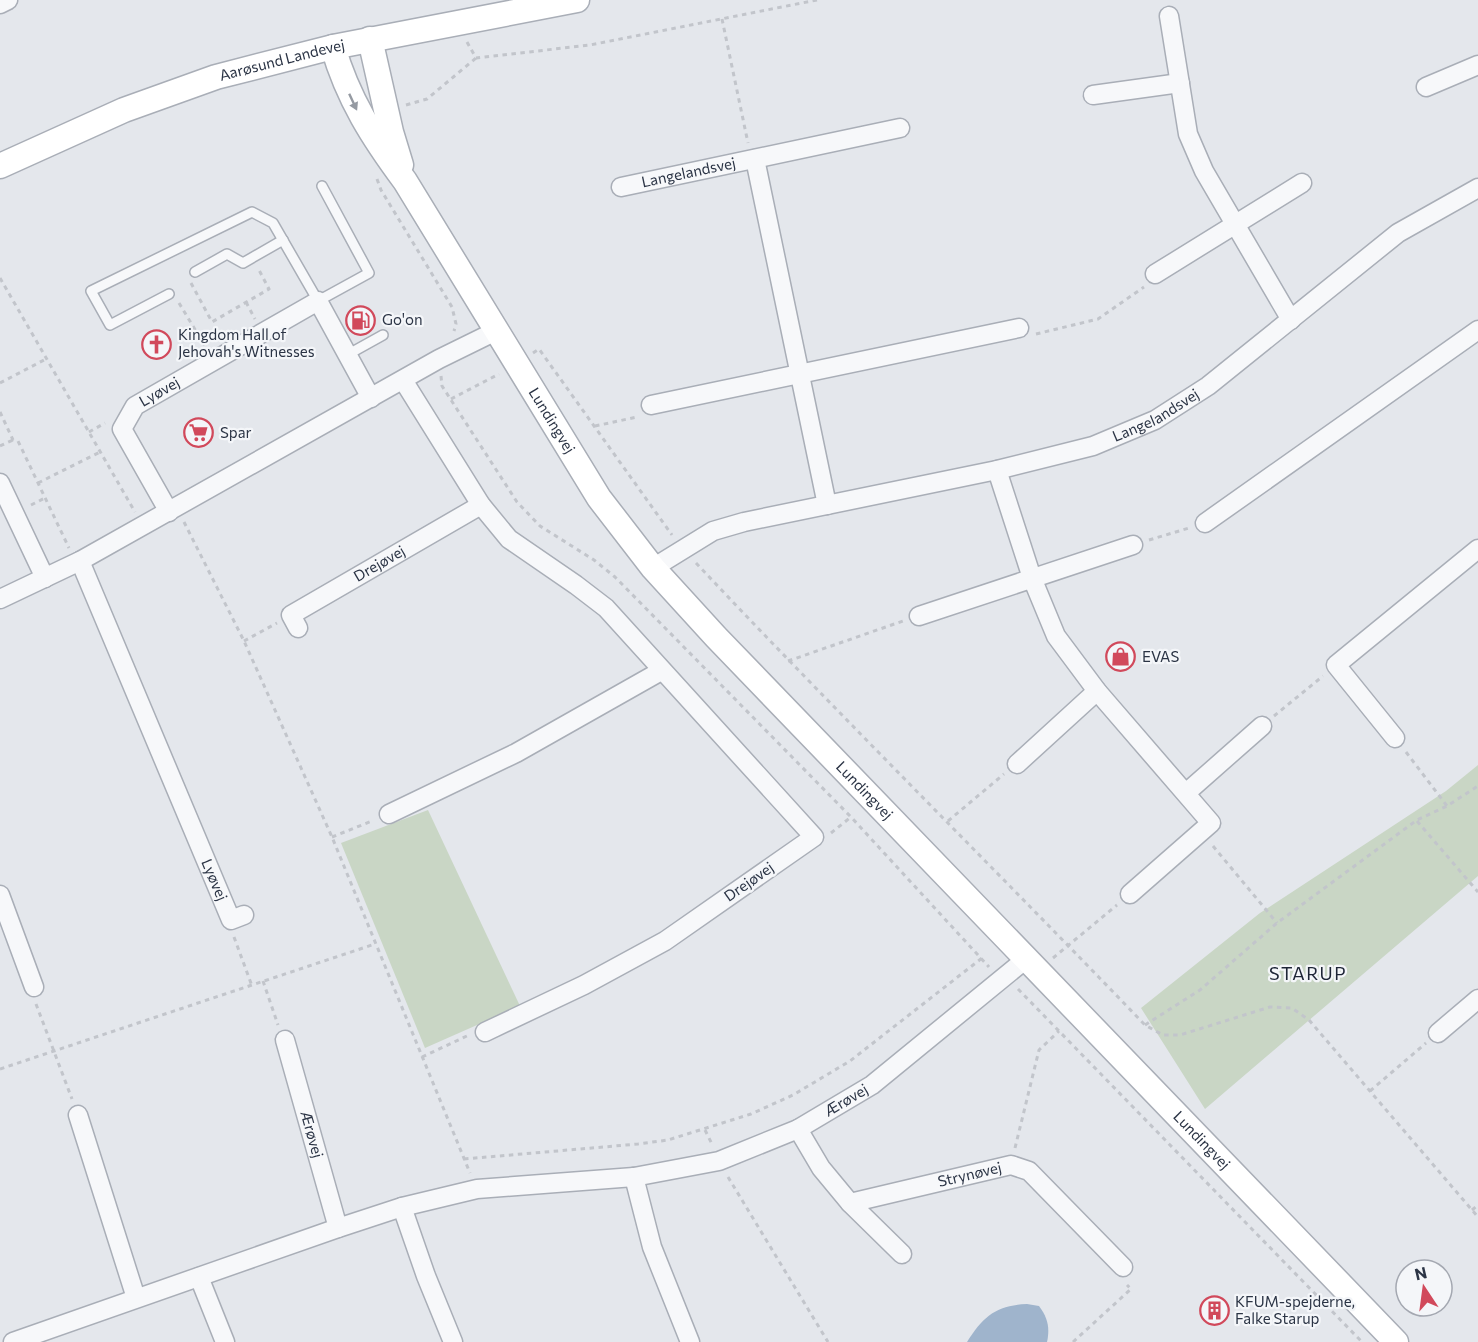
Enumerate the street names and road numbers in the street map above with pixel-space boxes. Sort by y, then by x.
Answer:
street label: Aarøsund Landevej [217,35,346,84]
street label: Langelandsvej [640,153,737,190]
street label: Lyøvej [136,372,182,410]
street label: Lundingvej [526,384,580,456]
street label: Langelandsvej [1110,384,1202,445]
street label: Drejøvej [350,541,408,585]
street label: Lundingvej [833,757,897,823]
street label: Lyøvej [198,856,232,903]
street label: Drejøvej [720,858,777,905]
street label: Ærøvej [820,1080,871,1120]
street label: Lundingvej [1170,1107,1235,1173]
street label: Ærøvej [297,1108,328,1160]
street label: Strynøvej [936,1158,1003,1190]

